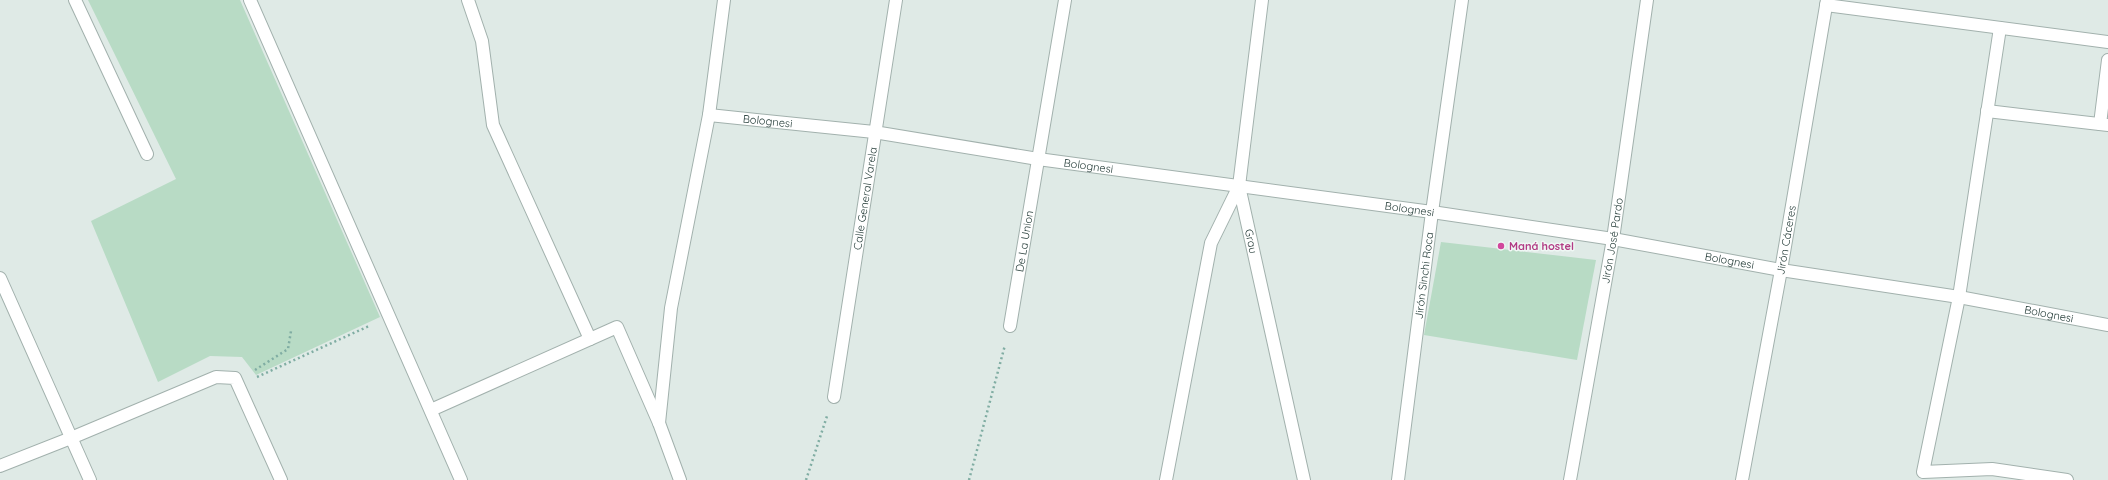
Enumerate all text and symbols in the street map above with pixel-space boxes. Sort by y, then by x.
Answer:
street label: Bolognesi [742,112,793,131]
street label: Calle General Varela [850,146,880,251]
street label: Bolognesi [1063,156,1114,176]
street label: Jirón José Pardo [1598,196,1626,285]
street label: Bolognesi [1384,199,1435,219]
street label: Jirón Cáceres [1773,204,1799,276]
street label: De La Union [1012,209,1036,273]
street label: Grau [1242,228,1261,255]
street label: Jirón Sinchi Roca [1411,231,1436,320]
place label: Maná hostel [1509,239,1574,253]
marker: Maná hostel [1496,241,1506,251]
street label: Bolognesi [1704,249,1755,272]
street label: Bolognesi [2023,302,2075,325]

